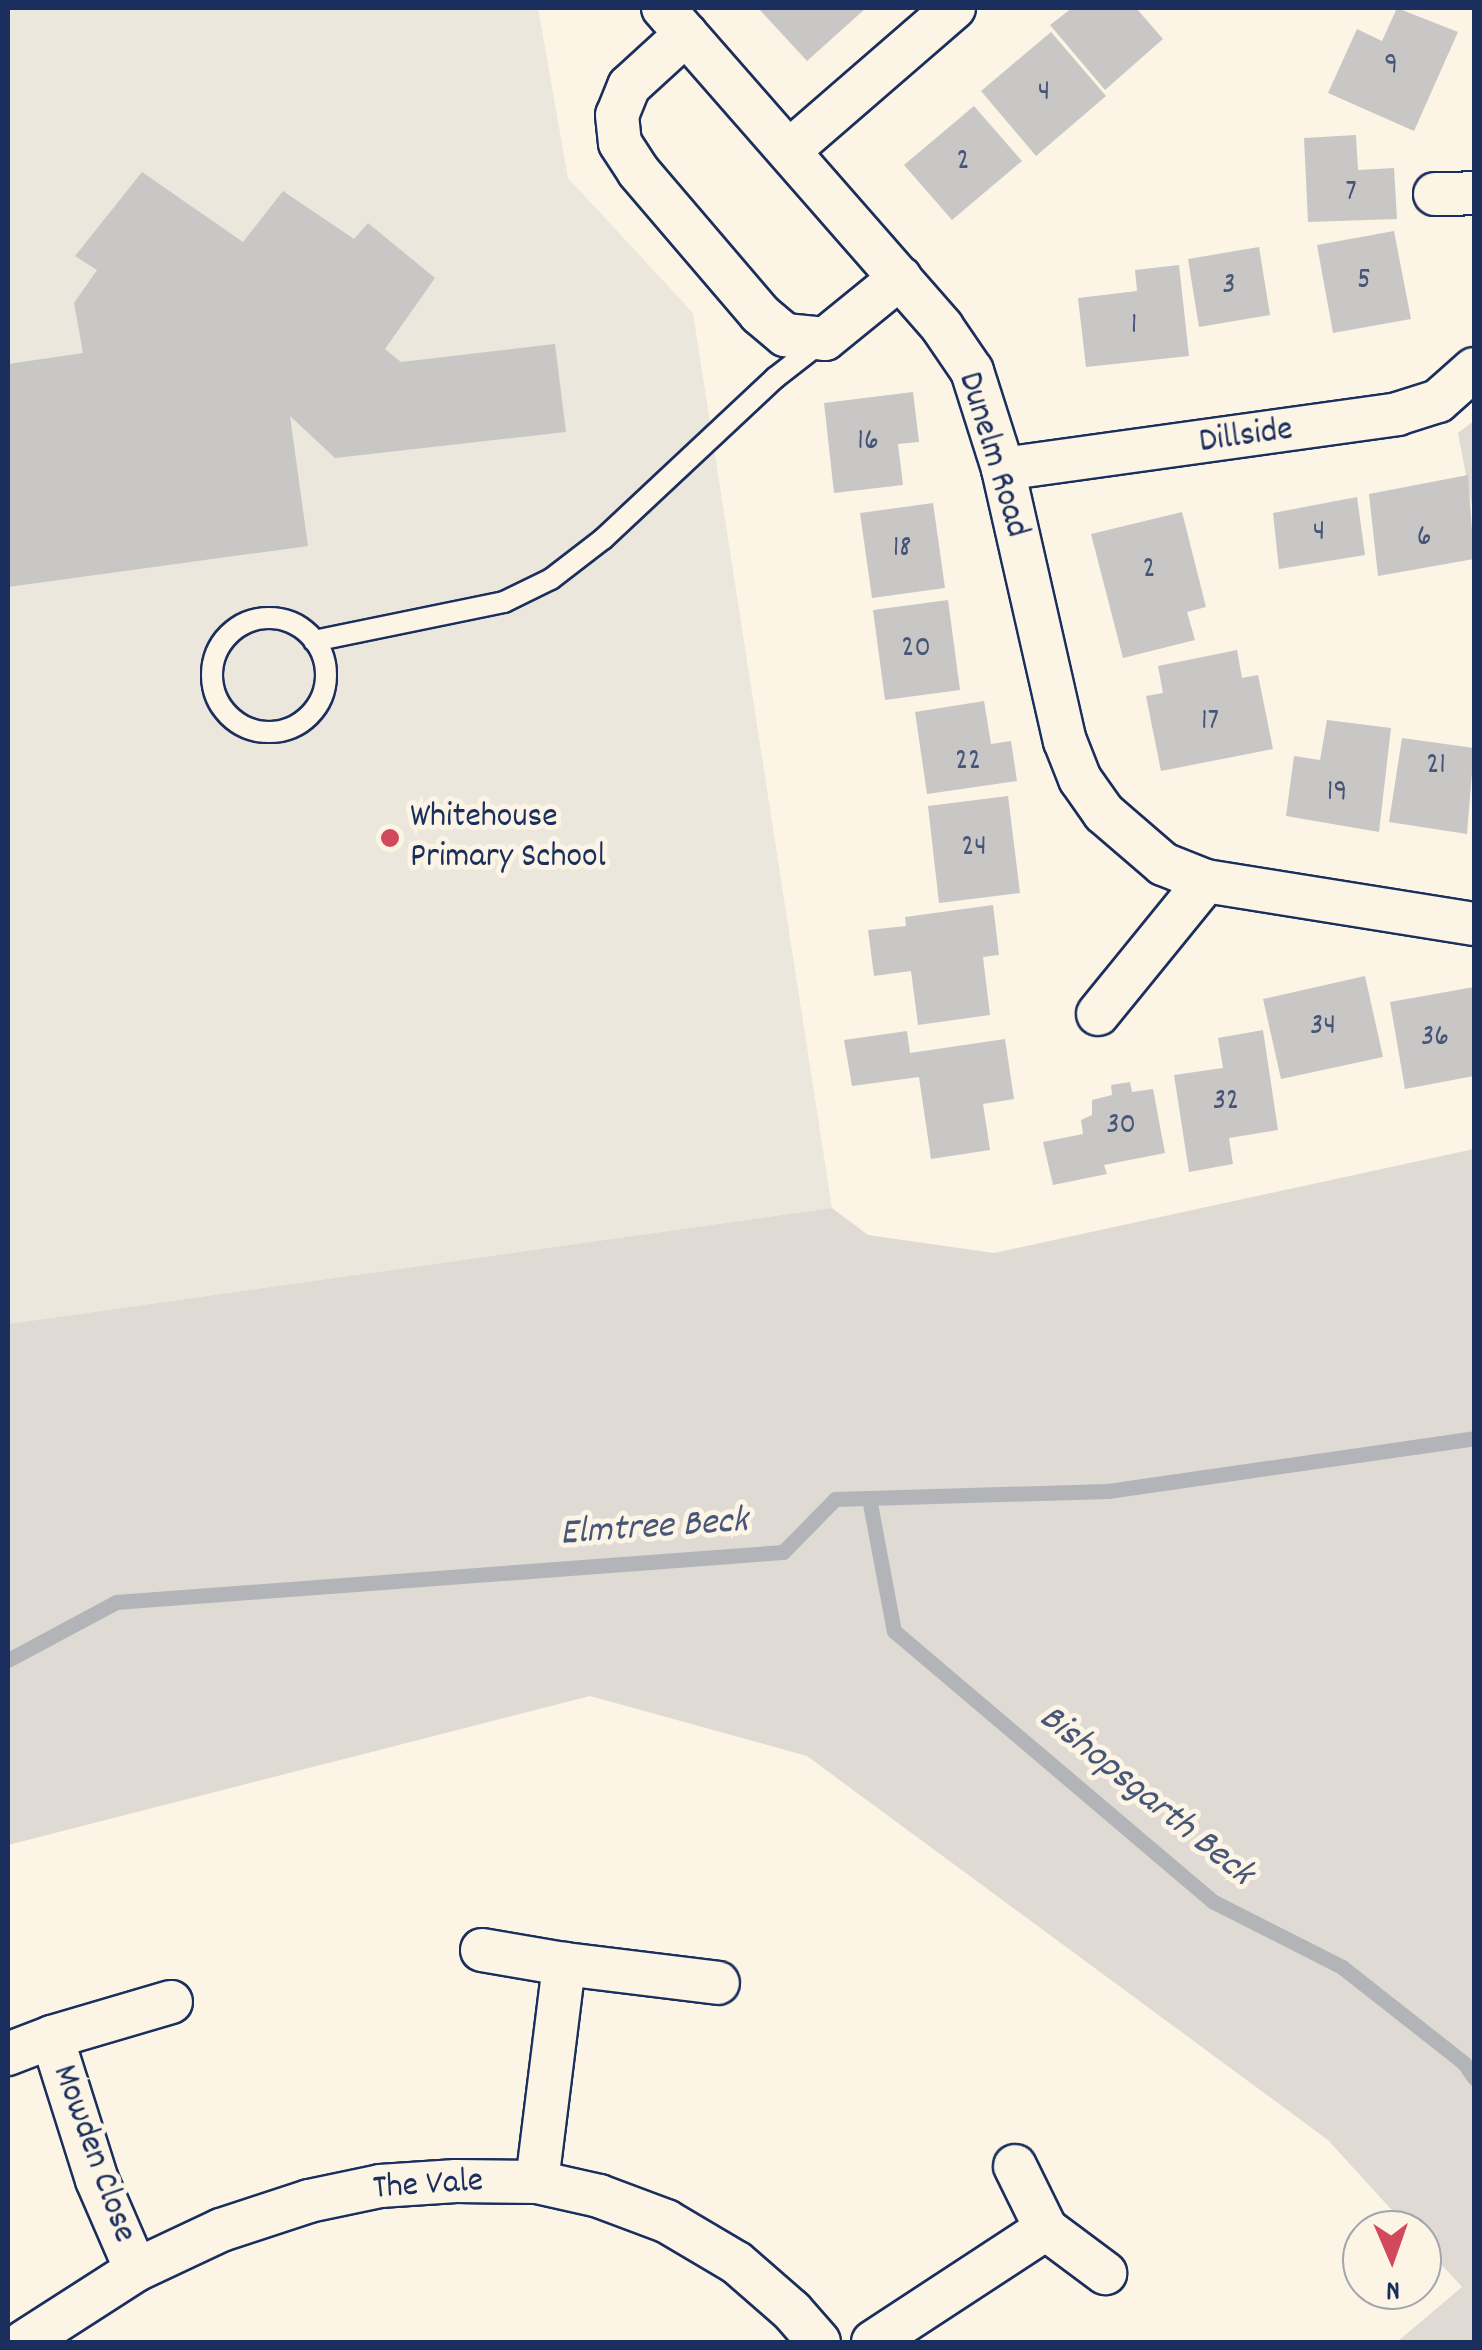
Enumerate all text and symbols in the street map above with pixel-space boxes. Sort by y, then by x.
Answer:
house number: 9 [1384,49,1398,85]
house number: 4 [1038,76,1050,112]
house number: 2 [956,145,970,181]
house number: 7 [1345,176,1357,212]
house number: 5 [1357,264,1371,300]
house number: 3 [1222,269,1236,305]
house number: 1 [1131,309,1137,345]
street label: Dunelm Road [947,367,1037,543]
street label: Dillside [1196,410,1296,464]
house number: 16 [857,425,879,461]
house number: 4 [1313,516,1325,552]
house number: 6 [1417,521,1431,557]
house number: 18 [893,532,911,568]
house number: 2 [1142,553,1156,589]
house number: 20 [901,632,931,668]
house number: 17 [1201,705,1219,741]
house number: 22 [955,745,981,781]
house number: 21 [1426,749,1446,785]
house number: 19 [1327,776,1347,812]
place label: Whitehouse Primary School [410,797,606,879]
marker: Whitehouse Primary School [379,827,401,849]
house number: 24 [961,831,987,867]
house number: 34 [1310,1010,1336,1046]
house number: 36 [1421,1021,1449,1057]
house number: 32 [1213,1085,1239,1121]
house number: 30 [1106,1109,1136,1145]
water label: Elmtree Beck [559,1500,749,1558]
water label: Bishopsgarth Beck [1028,1697,1262,1897]
street label: Mowden Close [41,2059,145,2249]
street label: The Vale [371,2161,485,2211]
north arrow [1342,2210,1442,2310]
text: N [1385,2268,1401,2308]

